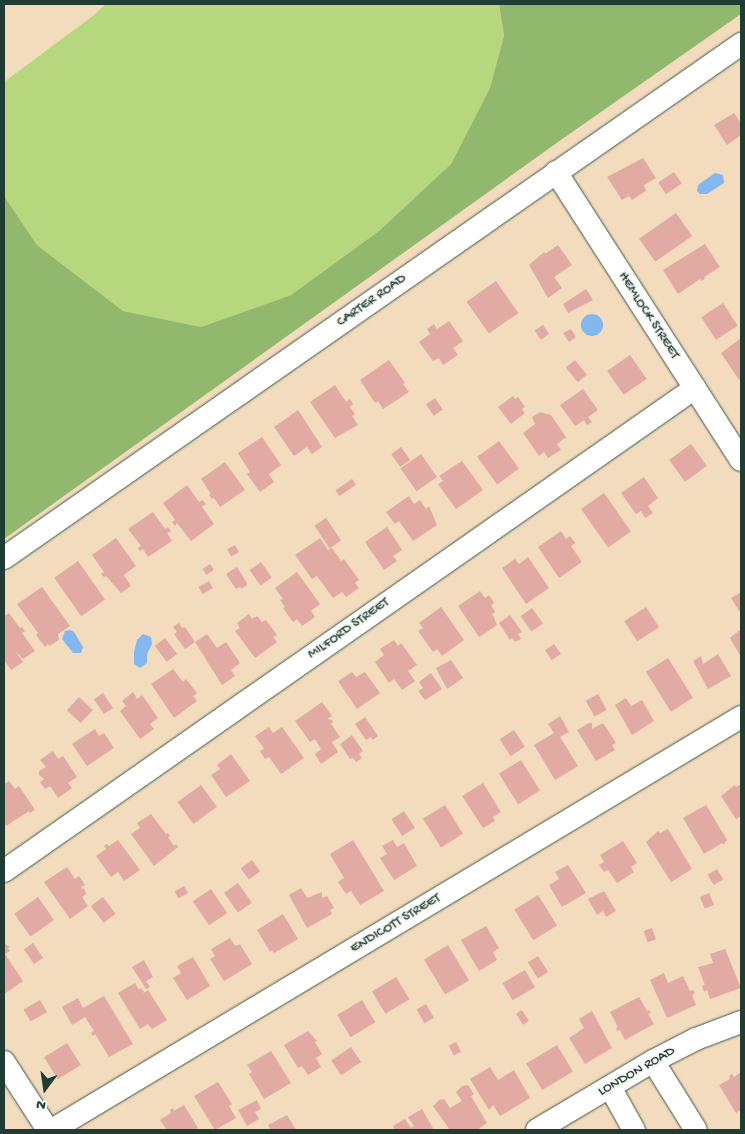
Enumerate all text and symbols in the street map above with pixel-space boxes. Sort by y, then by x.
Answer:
street label: HEMLOCK STREET [614,269,682,363]
street label: CARTER ROAD [334,271,410,331]
street label: MILFORD STREET [305,595,393,663]
street label: ENDICOTT STREET [348,890,444,958]
street label: LONDON ROAD [596,1043,678,1101]
north arrow [20,1064,70,1114]
text: N [35,1095,48,1113]

